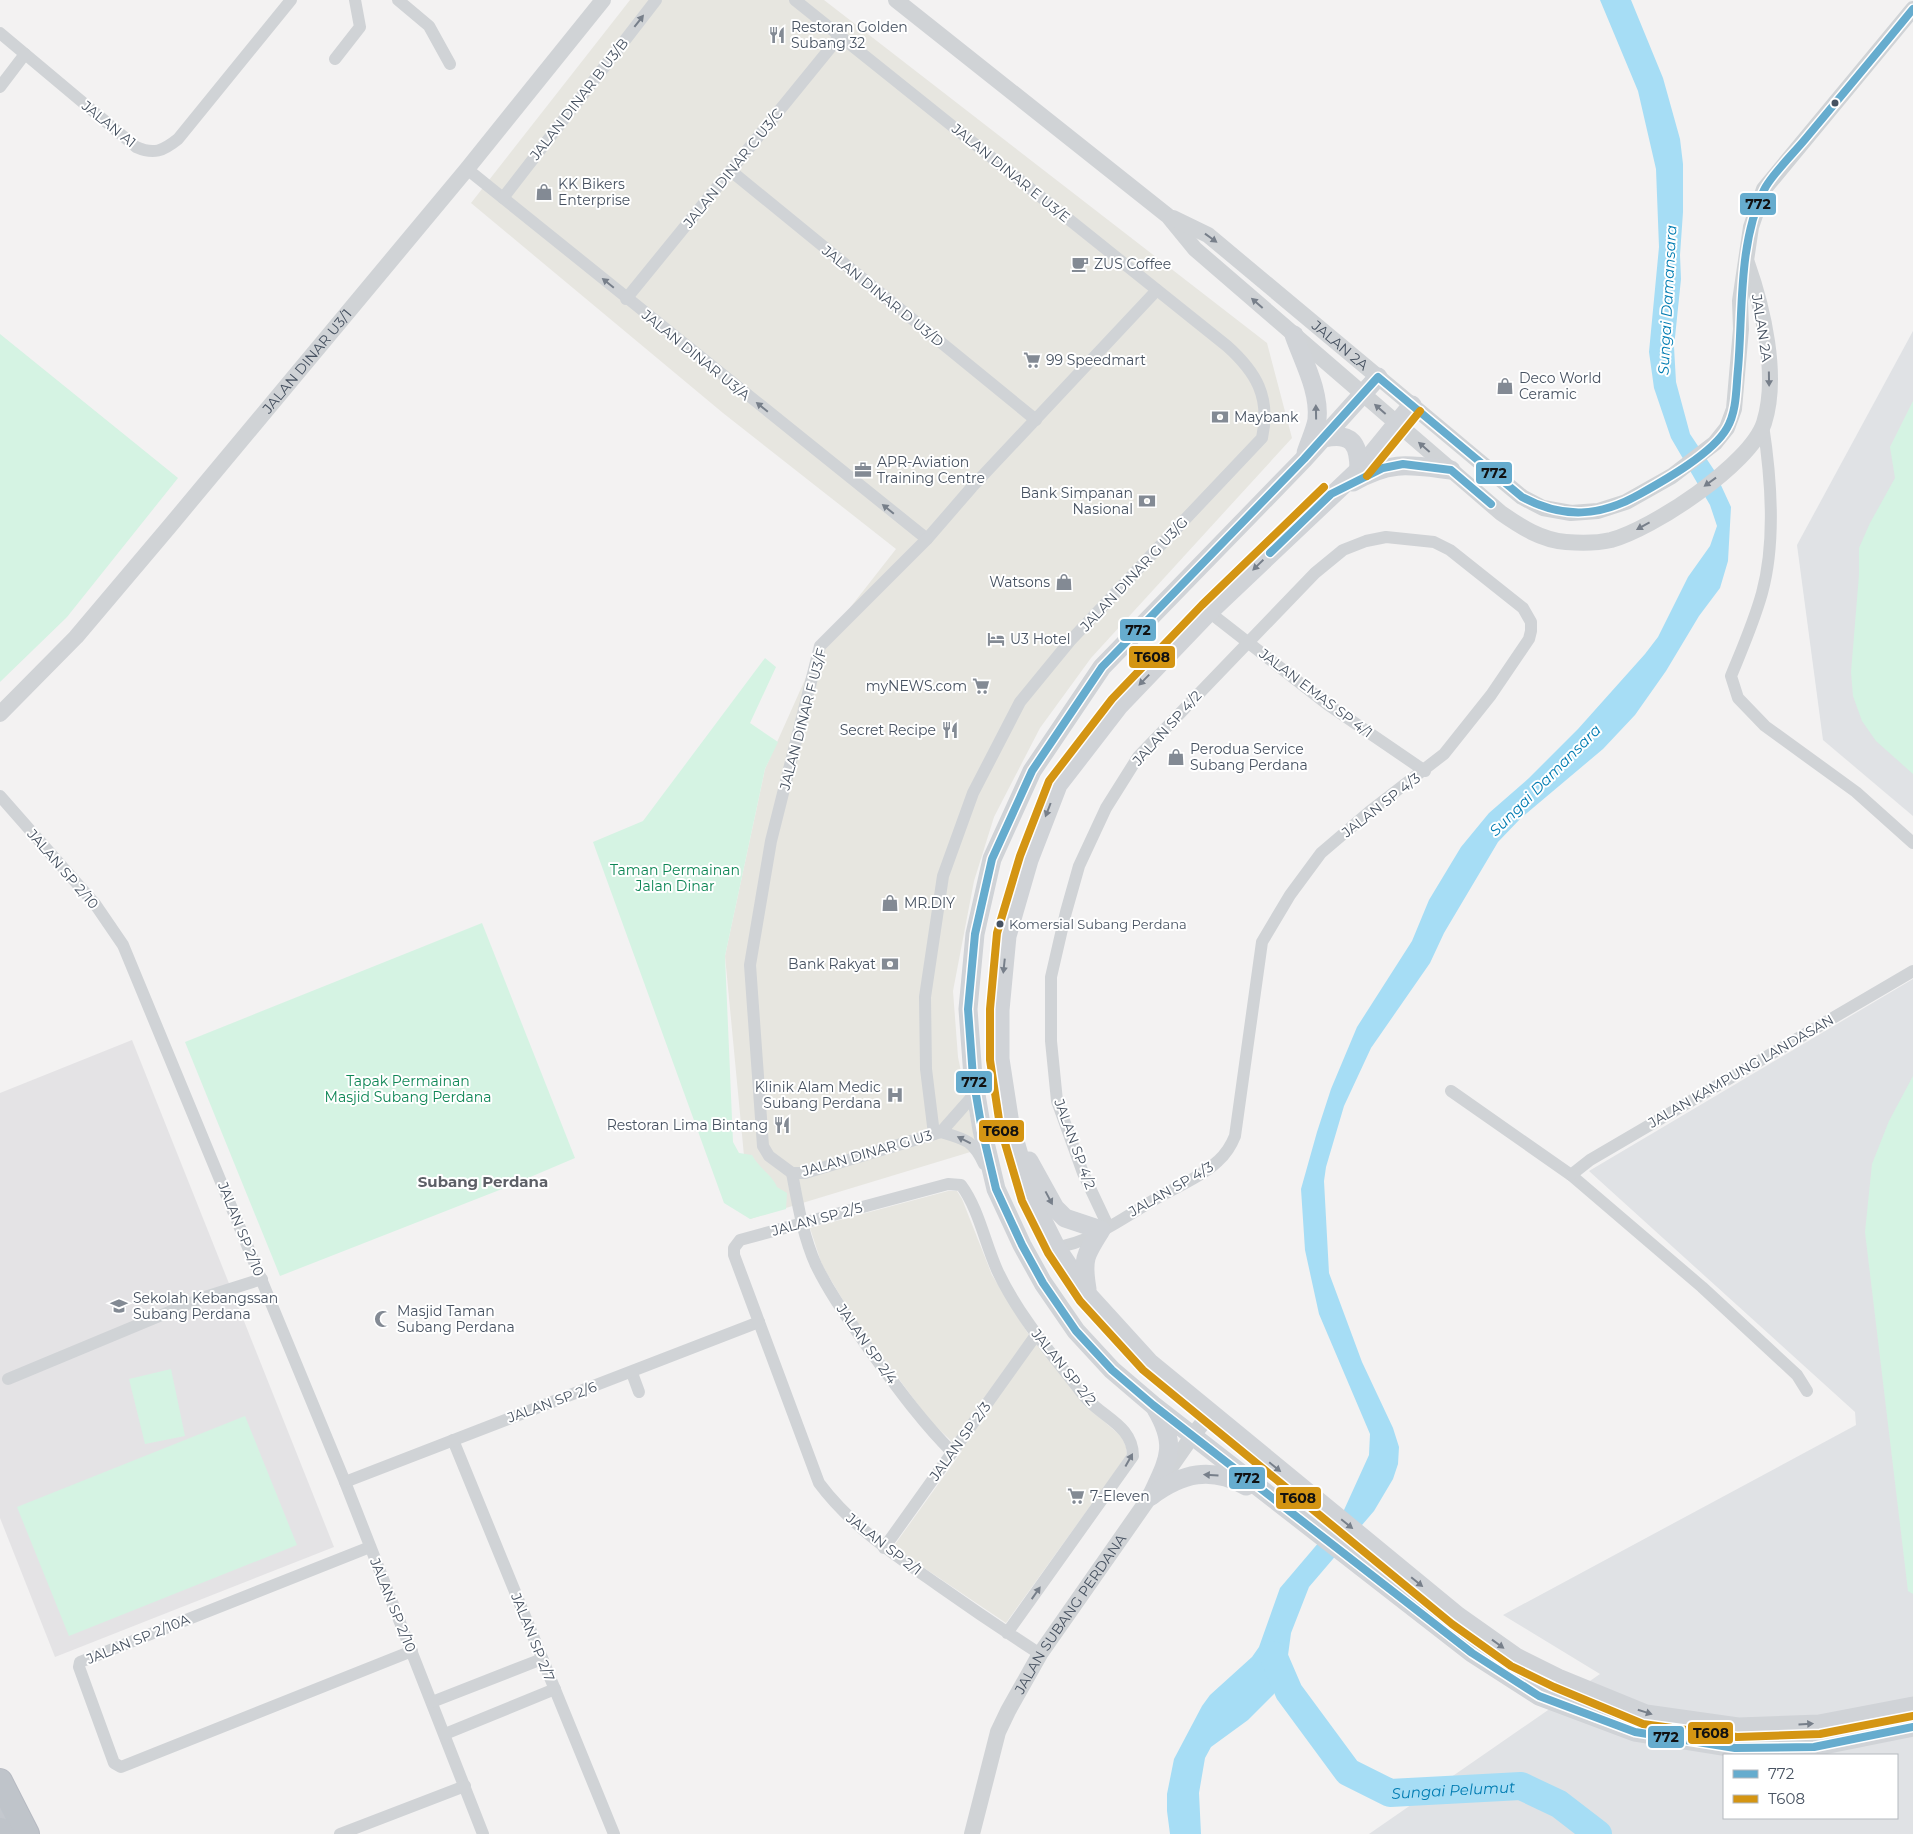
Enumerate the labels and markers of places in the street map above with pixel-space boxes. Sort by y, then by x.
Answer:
place label: Restoran Golden Subang 32 [791,18,908,52]
restaurant icon: Restoran Golden Subang 32 [767,25,787,45]
unlabelled marker [1830,98,1840,108]
place label: KK Bikers Enterprise [558,175,630,209]
shop icon: KK Bikers Enterprise [534,182,554,202]
cafe icon: ZUS Coffee [1070,254,1090,274]
place label: ZUS Coffee [1094,255,1171,273]
supermarket icon: 99 Speedmart [1022,350,1042,370]
place label: 99 Speedmart [1046,351,1146,369]
place label: Deco World Ceramic [1519,369,1602,403]
shop icon: Deco World Ceramic [1495,376,1515,396]
bank icon: Maybank [1210,407,1230,427]
place label: Maybank [1234,408,1299,426]
place label: APR-Aviation Training Centre [877,453,985,487]
office icon: APR-Aviation Training Centre [853,460,873,480]
place label: Bank Simpanan Nasional [1021,484,1133,518]
bank icon: Bank Simpanan Nasional [1137,491,1157,511]
shop icon: Watsons [1054,572,1074,592]
place label: Watsons [989,573,1050,591]
hotel icon: U3 Hotel [986,629,1006,649]
place label: U3 Hotel [1010,630,1070,648]
supermarket icon: myNEWS.com [971,676,991,696]
place label: myNEWS.com [866,677,967,695]
restaurant icon: Secret Recipe [940,720,960,740]
place label: Secret Recipe [840,721,936,739]
place label: Perodua Service Subang Perdana [1190,740,1308,774]
shop icon: Perodua Service Subang Perdana [1166,747,1186,767]
shop icon: MR.DIY [880,893,900,913]
place label: MR.DIY [904,894,955,912]
place label: Komersial Subang Perdana [1009,916,1187,932]
marker: Komersial Subang Perdana [995,919,1005,929]
bank icon: Bank Rakyat [880,954,900,974]
place label: Bank Rakyat [788,955,876,973]
place label: Klinik Alam Medic Subang Perdana [755,1078,881,1112]
hospital icon: Klinik Alam Medic Subang Perdana [885,1085,905,1105]
restaurant icon: Restoran Lima Bintang [772,1115,792,1135]
place label: Restoran Lima Bintang [607,1116,768,1134]
place label: Sekolah Kebangssan Subang Perdana [133,1289,278,1323]
school or university icon: Sekolah Kebangssan Subang Perdana [109,1296,129,1316]
place label: Masjid Taman Subang Perdana [397,1302,515,1336]
mosque icon: Masjid Taman Subang Perdana [373,1309,393,1329]
supermarket icon: 7-Eleven [1066,1486,1086,1506]
place label: 7-Eleven [1090,1487,1150,1505]

